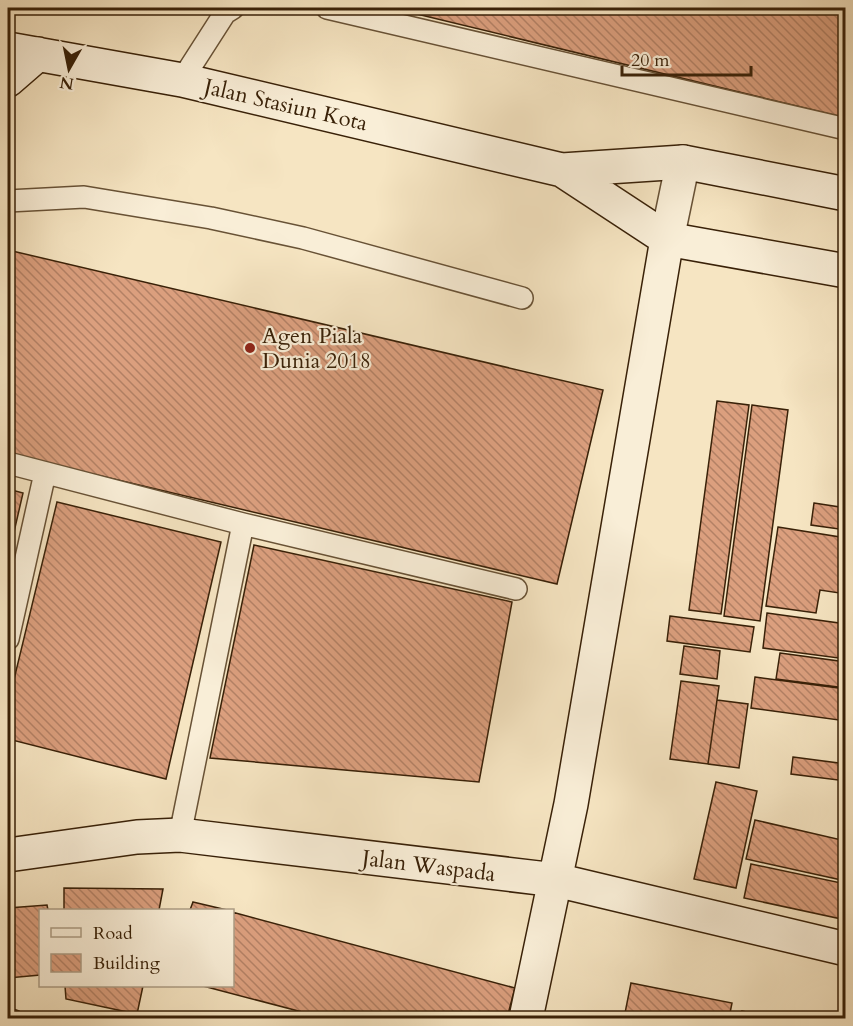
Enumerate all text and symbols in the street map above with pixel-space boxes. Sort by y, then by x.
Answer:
north arrow [39,39,99,99]
scale bar [622,39,751,77]
text: 20 m [631,48,670,73]
text: N [58,71,75,95]
street label: Jalan Stasiun Kota [198,71,371,138]
place label: Agen Piala Dunia 2018 [262,321,371,376]
marker: Agen Piala Dunia 2018 [243,341,257,355]
street label: Jalan Waspada [358,843,498,889]
legend [39,909,234,987]
text: Road [93,921,133,946]
text: Building [93,951,161,976]

